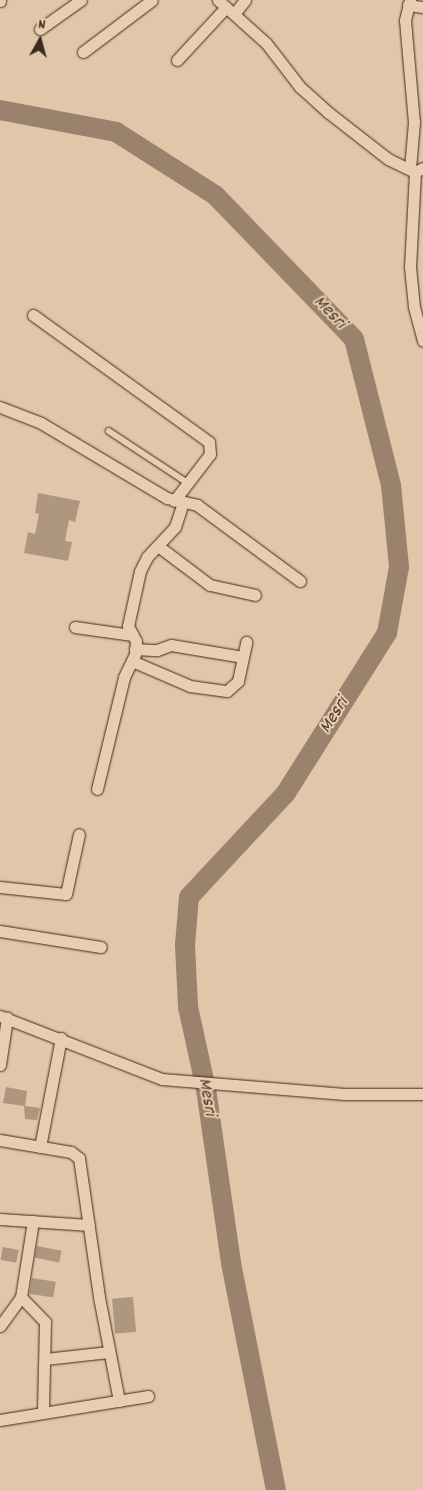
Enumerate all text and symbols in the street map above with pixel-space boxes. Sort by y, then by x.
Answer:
north arrow [15,15,65,65]
text: N [37,15,46,35]
water label: Mesri [308,291,350,335]
water label: Mesri [315,694,355,738]
water label: Mesri [191,1076,221,1118]

